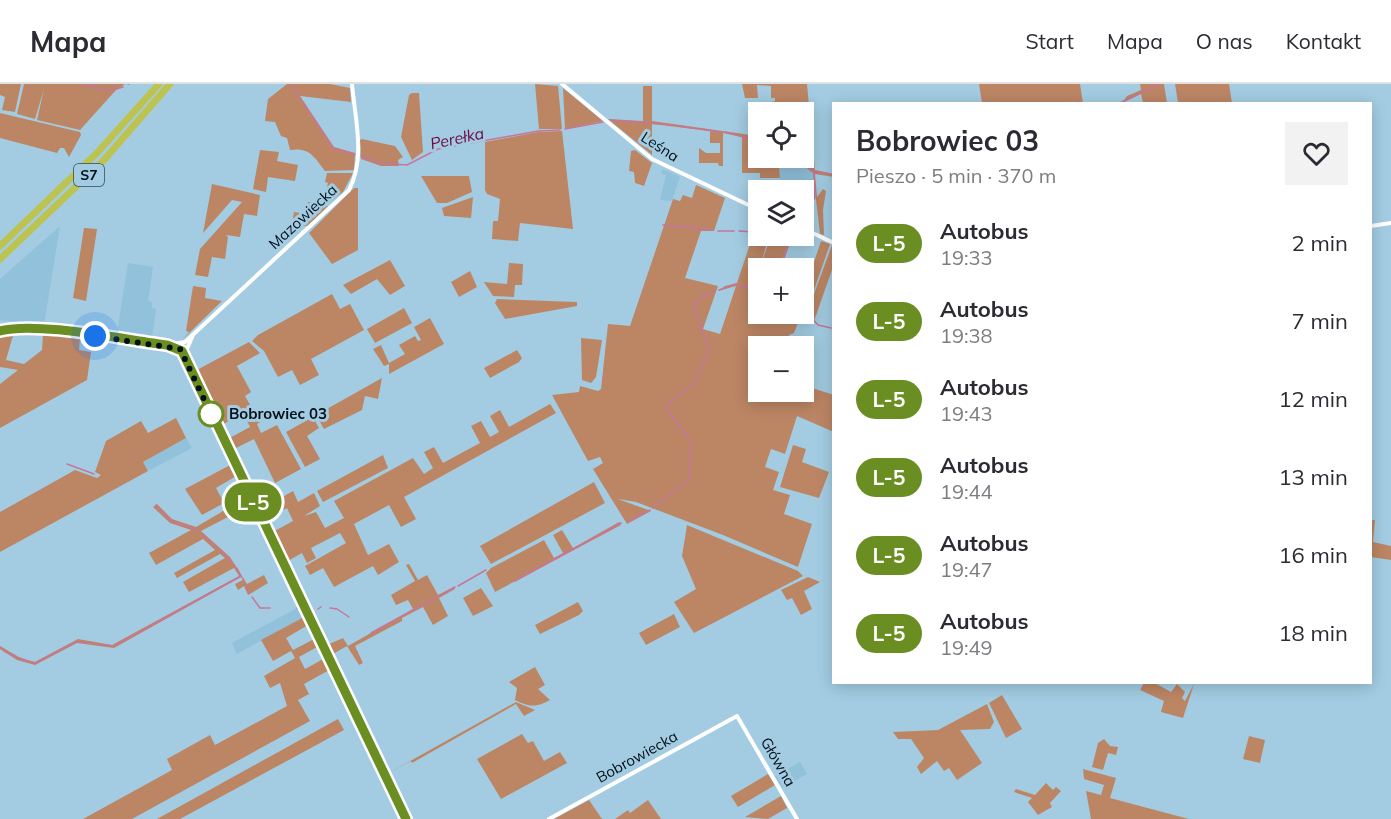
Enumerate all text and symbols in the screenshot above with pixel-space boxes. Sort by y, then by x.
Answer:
text: Mapa [30,24,106,59]
text: Start [1025,28,1074,54]
text: Mapa [1107,28,1163,54]
text: O nas [1196,28,1253,54]
text: Kontakt [1286,28,1361,54]
map controls [748,102,814,402]
button: locate [748,102,814,168]
water label: Perełka [428,122,486,153]
button: heart [1285,122,1348,185]
text: Bobrowiec 03 [856,123,1039,158]
street label: Leśna [638,127,683,166]
text: Pieszo · 5 min · 370 m [856,163,1056,188]
road number: S7 [74,164,104,186]
street label: Mazowiecka [264,180,341,253]
button: layers [748,180,814,246]
text: Autobus [940,217,1029,245]
text: 2 min [1292,229,1348,257]
text: L-5 [873,230,905,256]
text: 19:33 [940,245,993,270]
button: + [748,258,814,324]
text: Autobus [940,295,1029,323]
text: 7 min [1292,307,1348,335]
text: L-5 [873,308,905,334]
your location [80,321,110,351]
text: 19:38 [940,323,993,348]
button: − [748,336,814,402]
text: Autobus [940,373,1029,401]
text: 12 min [1278,385,1348,413]
text: L-5 [873,386,905,412]
marker: Bobrowiec 03 [198,401,224,427]
text: 19:43 [940,401,993,426]
place label: Bobrowiec 03 [229,404,327,423]
text: Autobus [940,451,1029,479]
text: 13 min [1278,463,1348,491]
text: L-5 [873,464,905,490]
text: 19:44 [940,479,993,504]
line badge: L-5 [218,482,288,522]
text: L-5 [237,489,269,515]
text: Autobus [940,529,1029,557]
text: 16 min [1278,541,1348,569]
text: L-5 [873,542,905,568]
text: 19:47 [940,557,993,582]
text: Autobus [940,607,1029,635]
text: 18 min [1278,619,1348,647]
text: L-5 [873,620,905,646]
text: 19:49 [940,635,993,660]
street label: Bobrowiecka [593,726,681,787]
street label: Główna [757,734,800,790]

